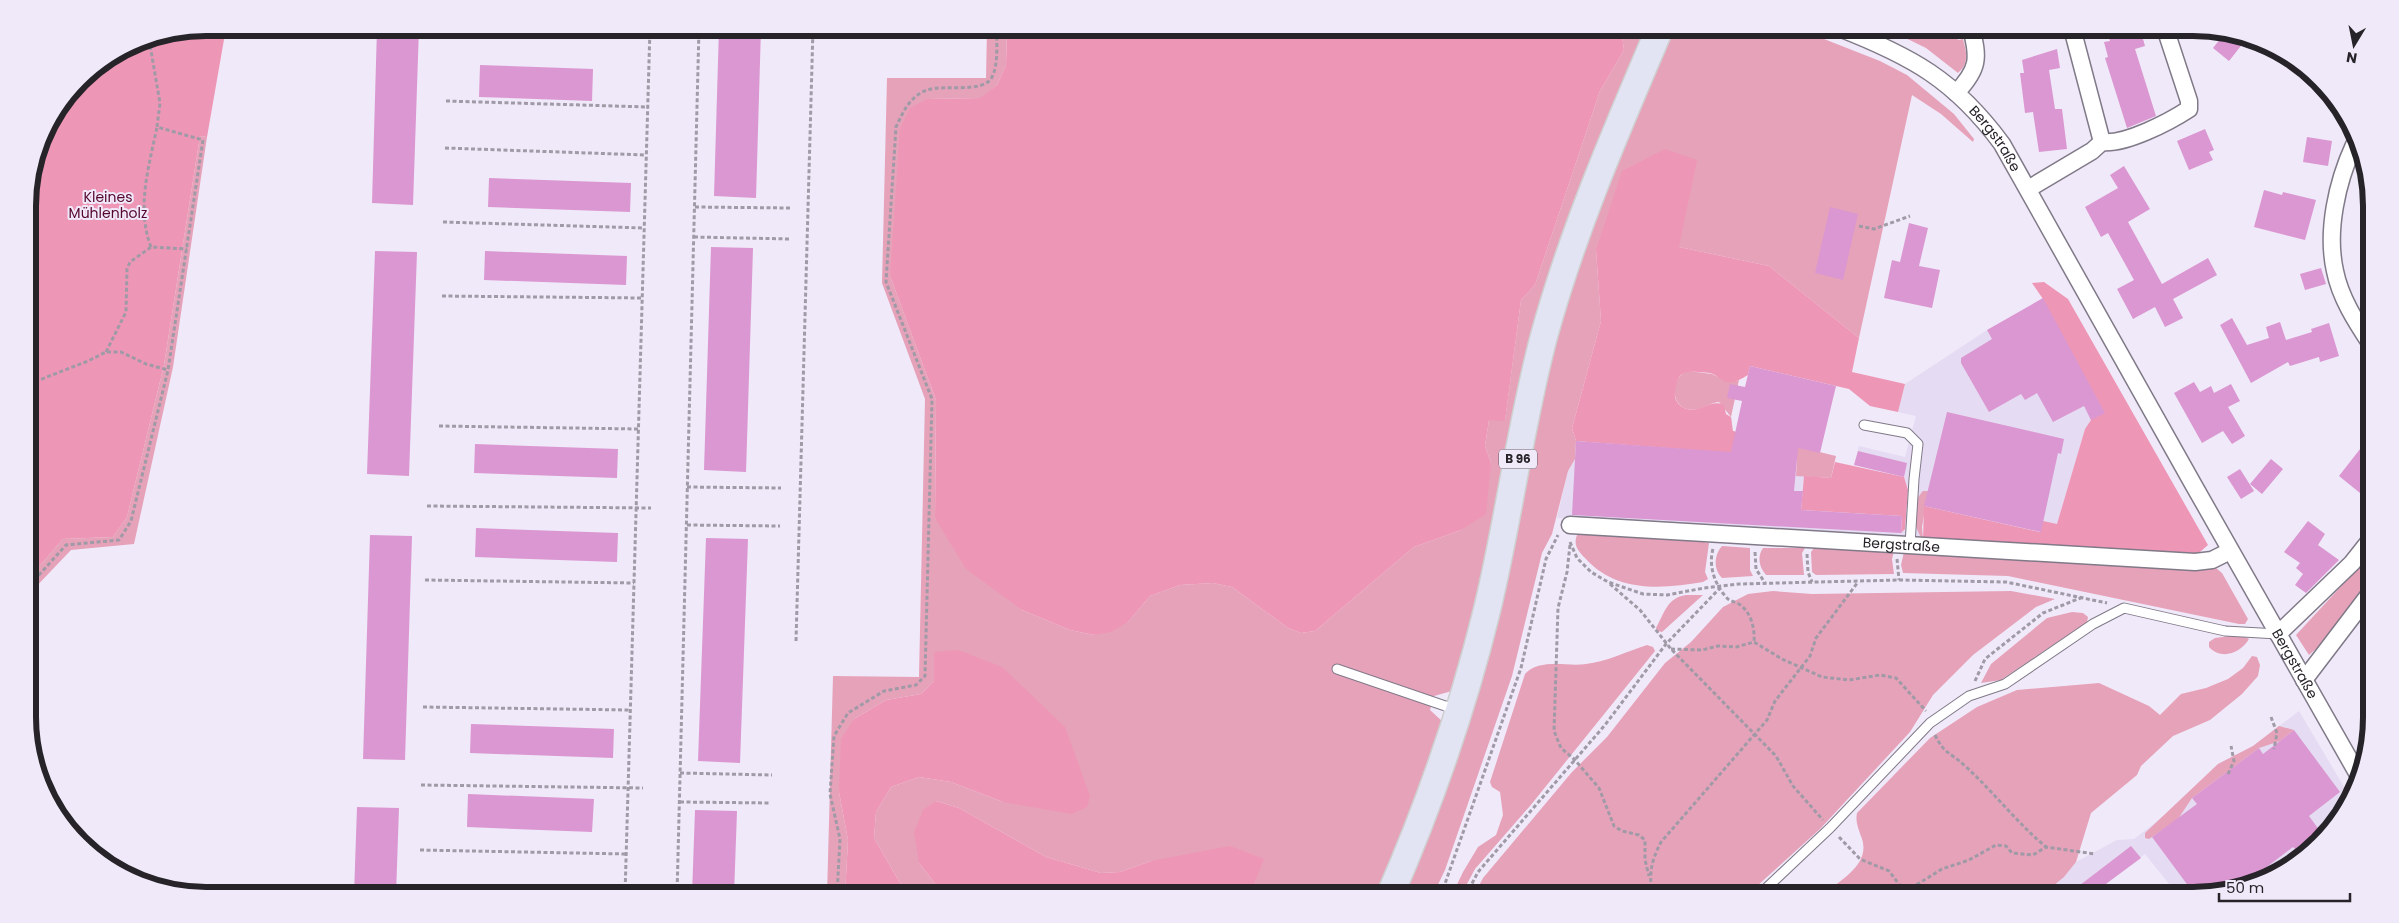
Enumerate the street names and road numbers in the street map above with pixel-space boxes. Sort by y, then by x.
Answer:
street label: Bergstraße [1965,101,2026,176]
road number: B 96 [1499,449,1537,468]
street label: Bergstraße [1862,532,1941,557]
street label: Bergstraße [2267,625,2323,702]

